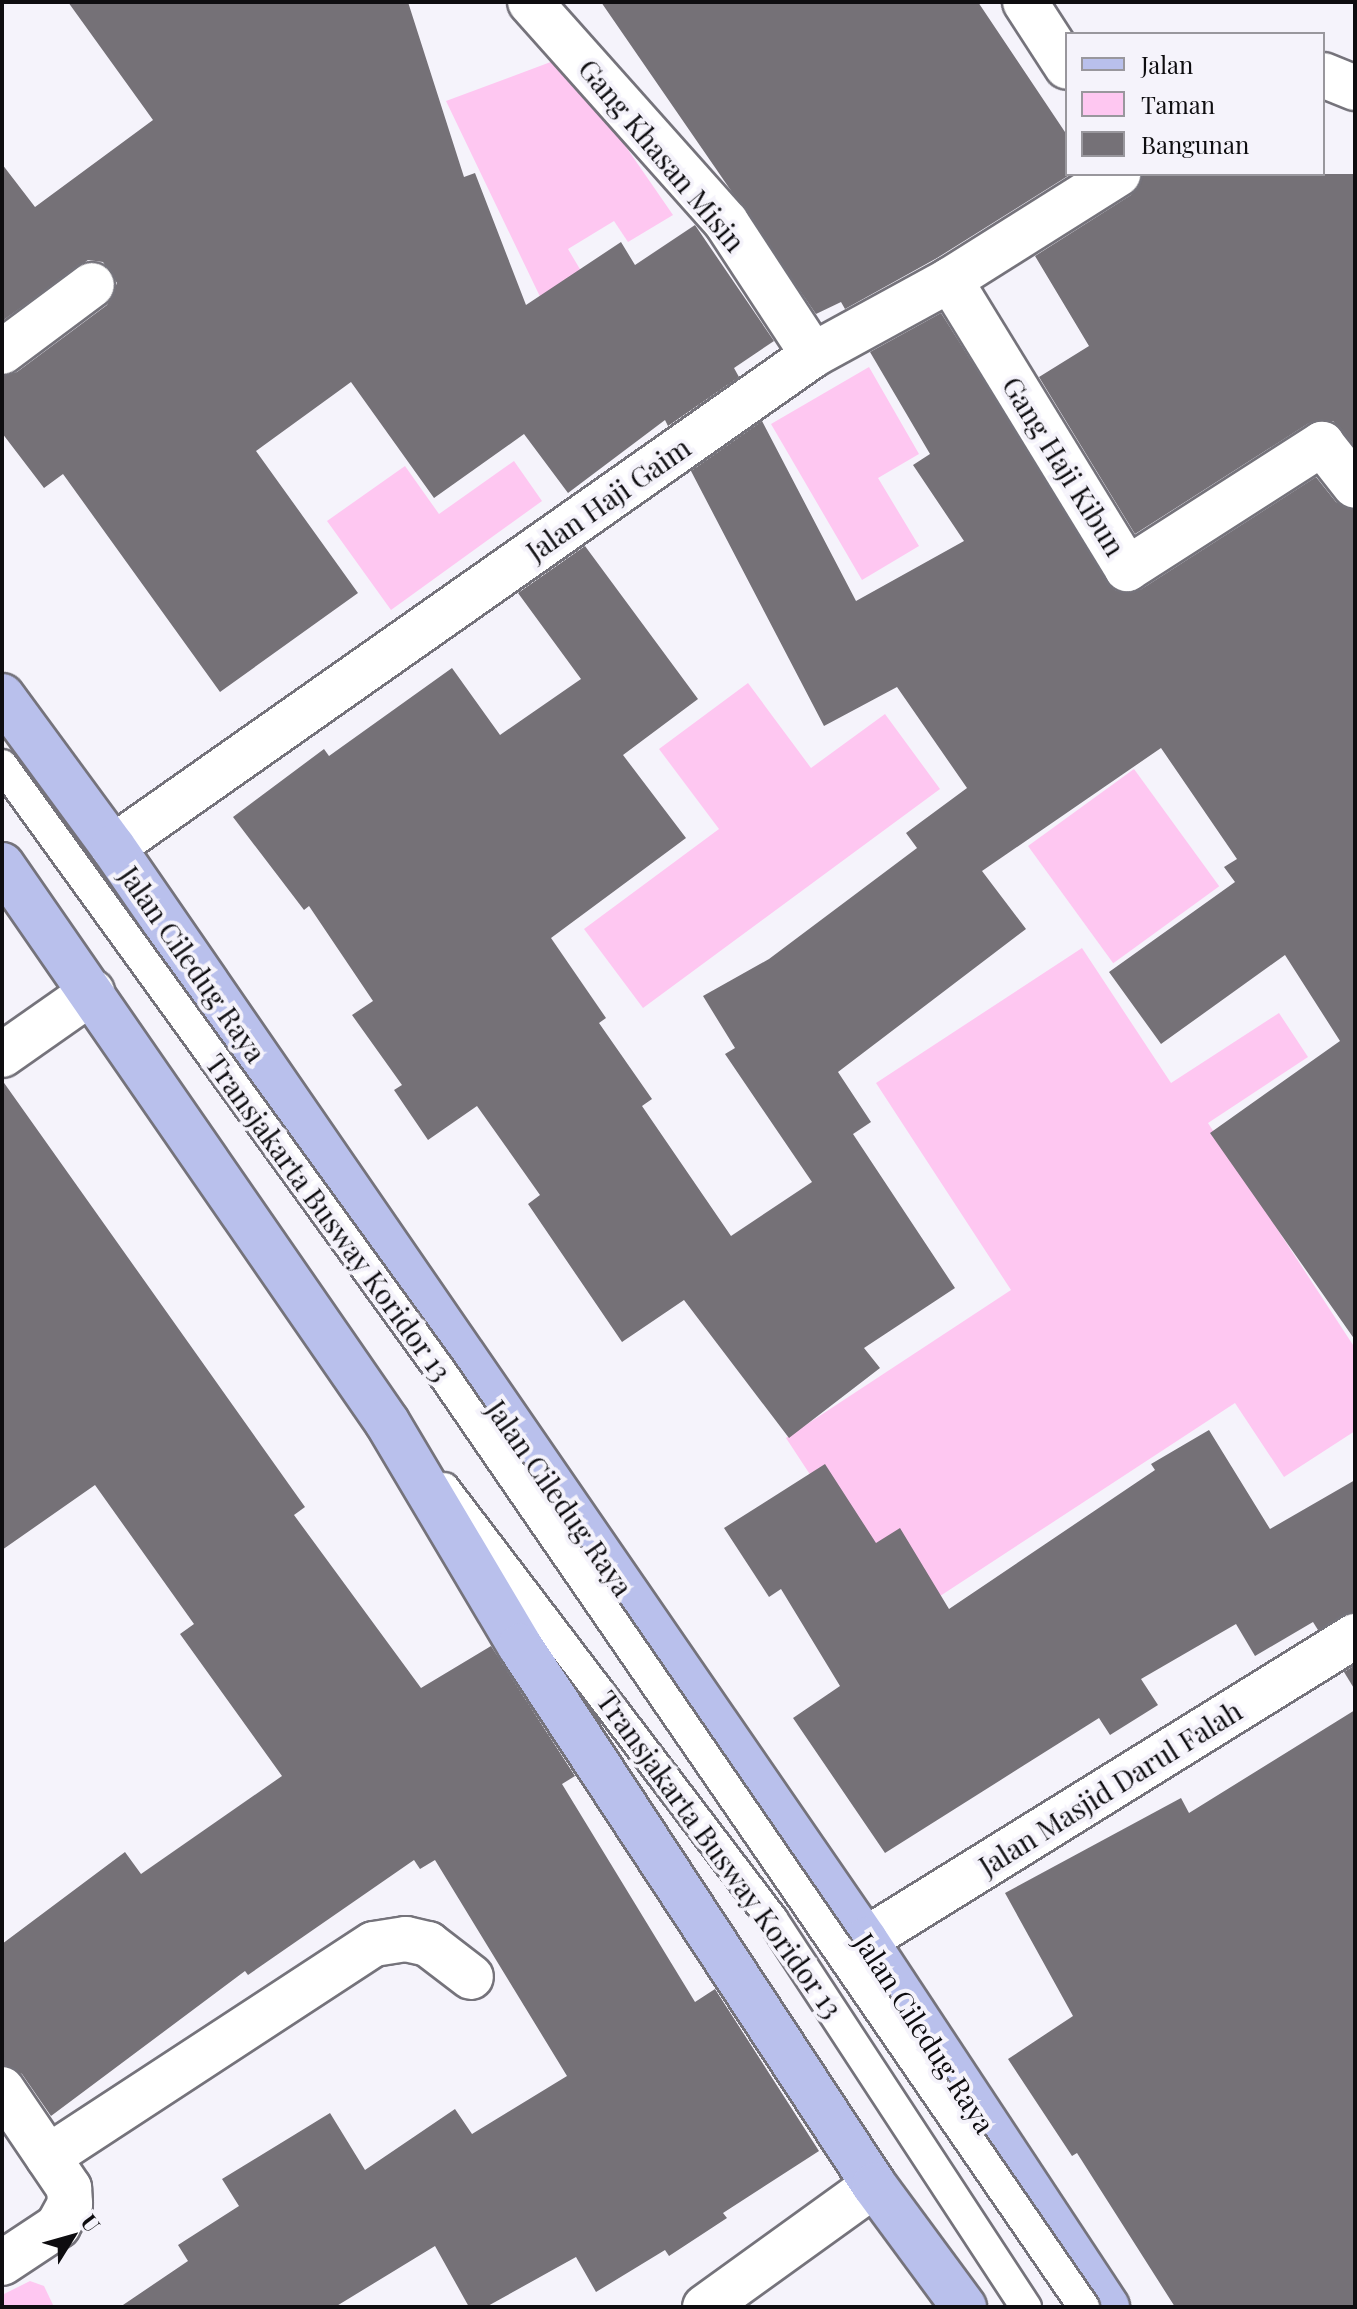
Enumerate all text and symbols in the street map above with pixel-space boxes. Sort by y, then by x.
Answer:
legend [1065,32,1325,176]
text: Jalan [1141,48,1193,80]
street label: Gang Khasan Misin [572,52,752,258]
text: Taman [1141,88,1215,120]
text: Bangunan [1141,128,1249,160]
street label: Gang Haji Kibun [996,370,1132,562]
street label: Jalan Haji Gaim [520,430,696,568]
street label: Jalan Ciledug Raya [113,860,273,1068]
street label: Transjakarta Busway Koridor 13 [199,1046,459,1388]
street label: Jalan Ciledug Raya [480,1394,640,1602]
street label: Transjakarta Busway Koridor 13 [590,1683,850,2025]
street label: Jalan Masjid Darul Falah [972,1693,1248,1883]
street label: Jalan Ciledug Raya [848,1927,1002,2139]
north arrow [32,2197,112,2277]
text: U [75,2207,108,2238]

